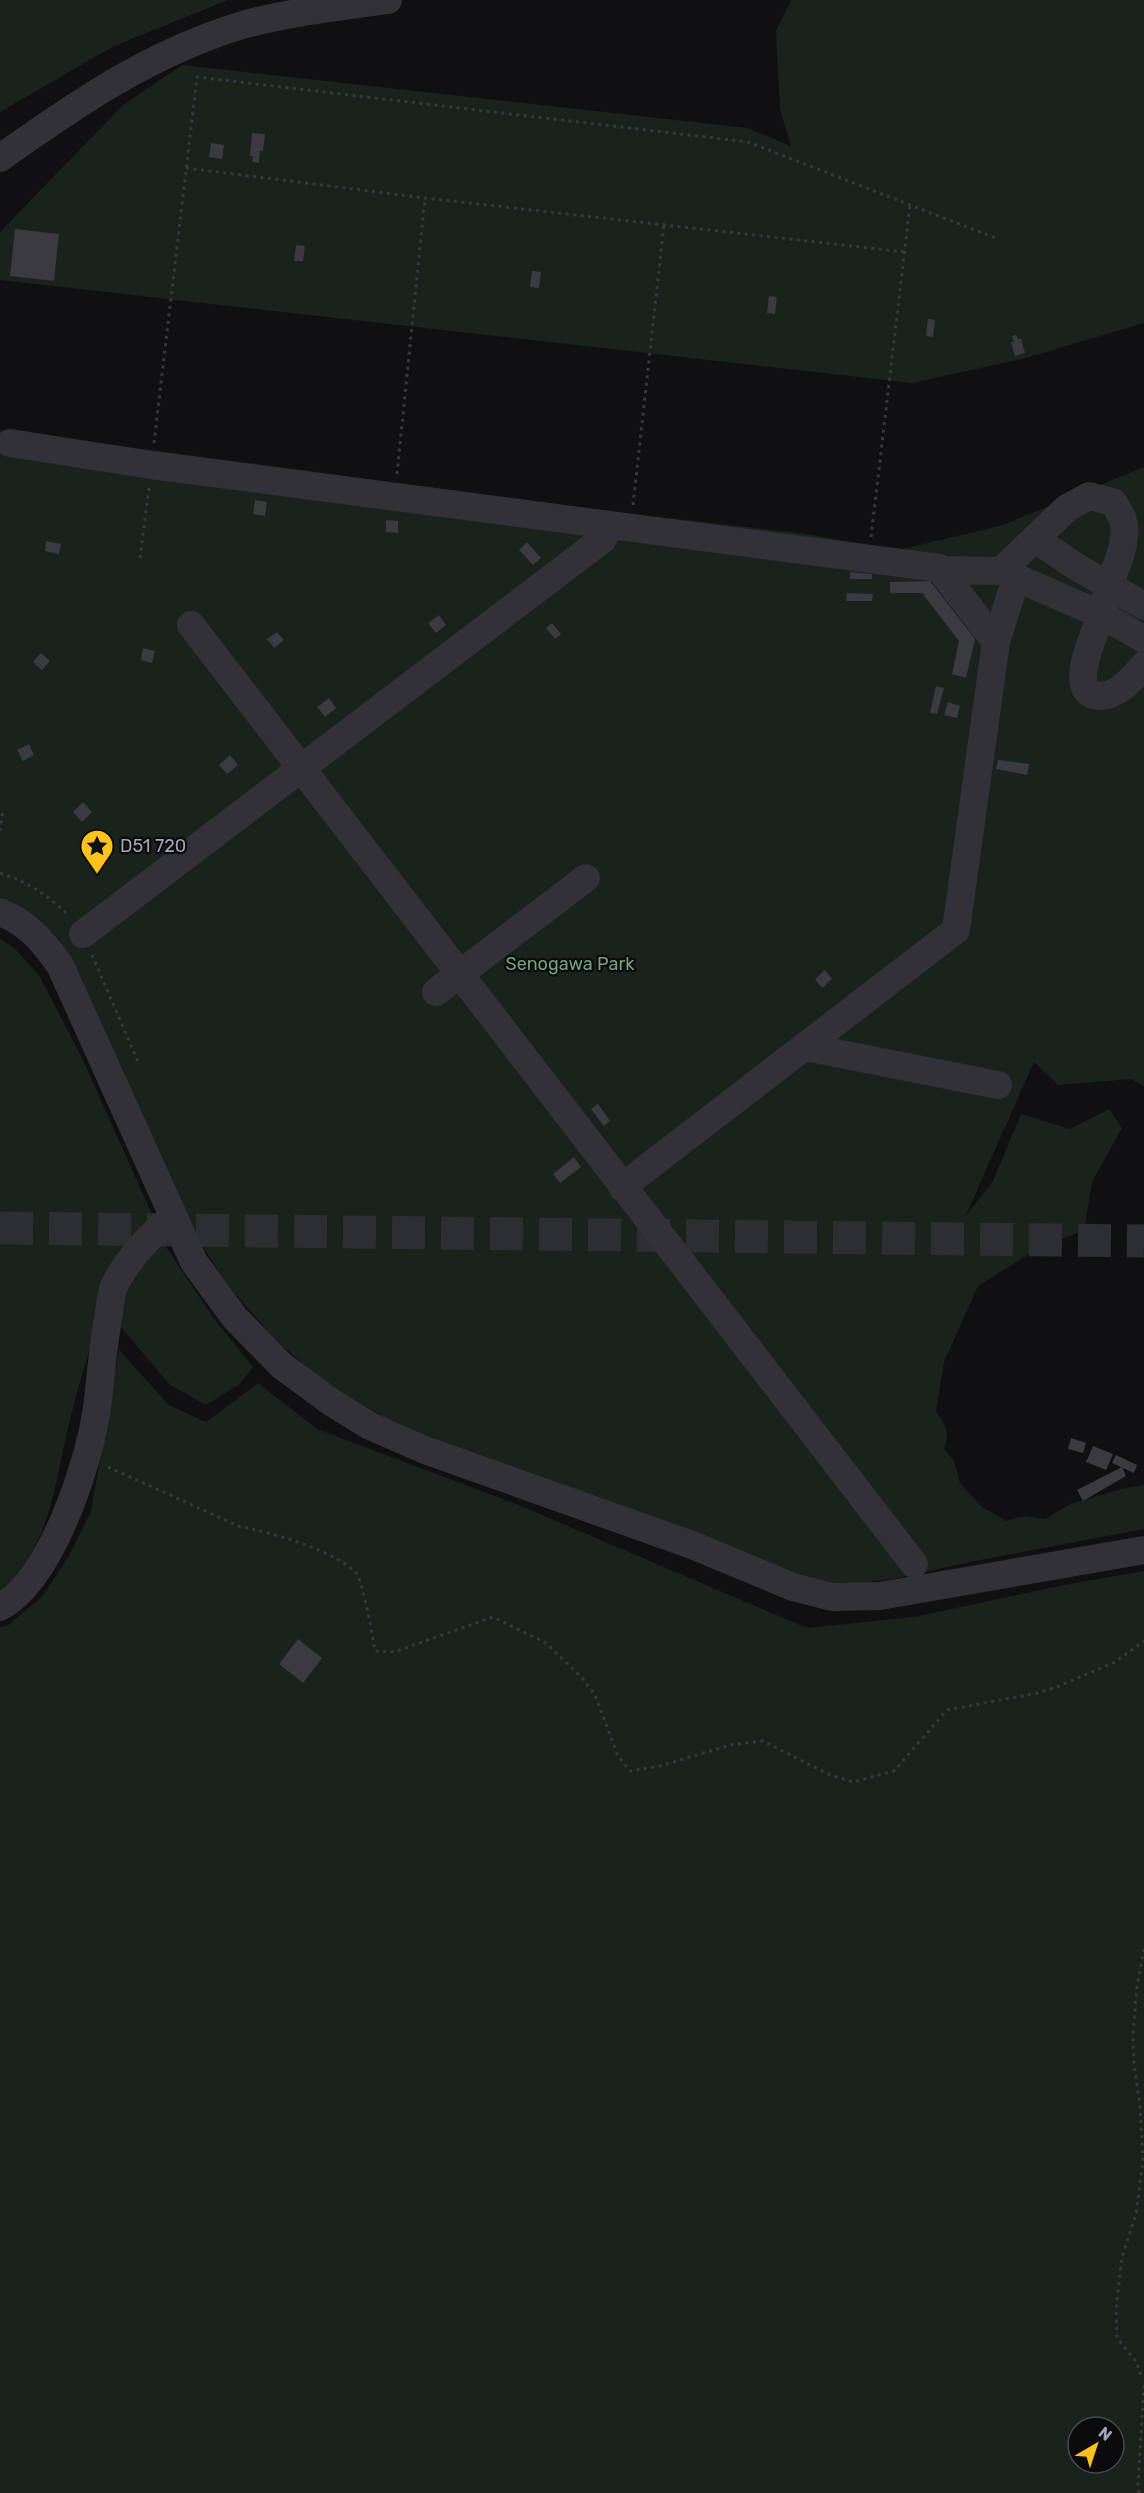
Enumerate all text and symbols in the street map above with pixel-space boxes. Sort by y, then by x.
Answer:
place icon: D51 720 [79,828,115,875]
place label: D51 720 [120,835,186,857]
park label: Senogawa Park [505,953,635,975]
north arrow [1066,2415,1126,2475]
text: N [1095,2423,1116,2445]

